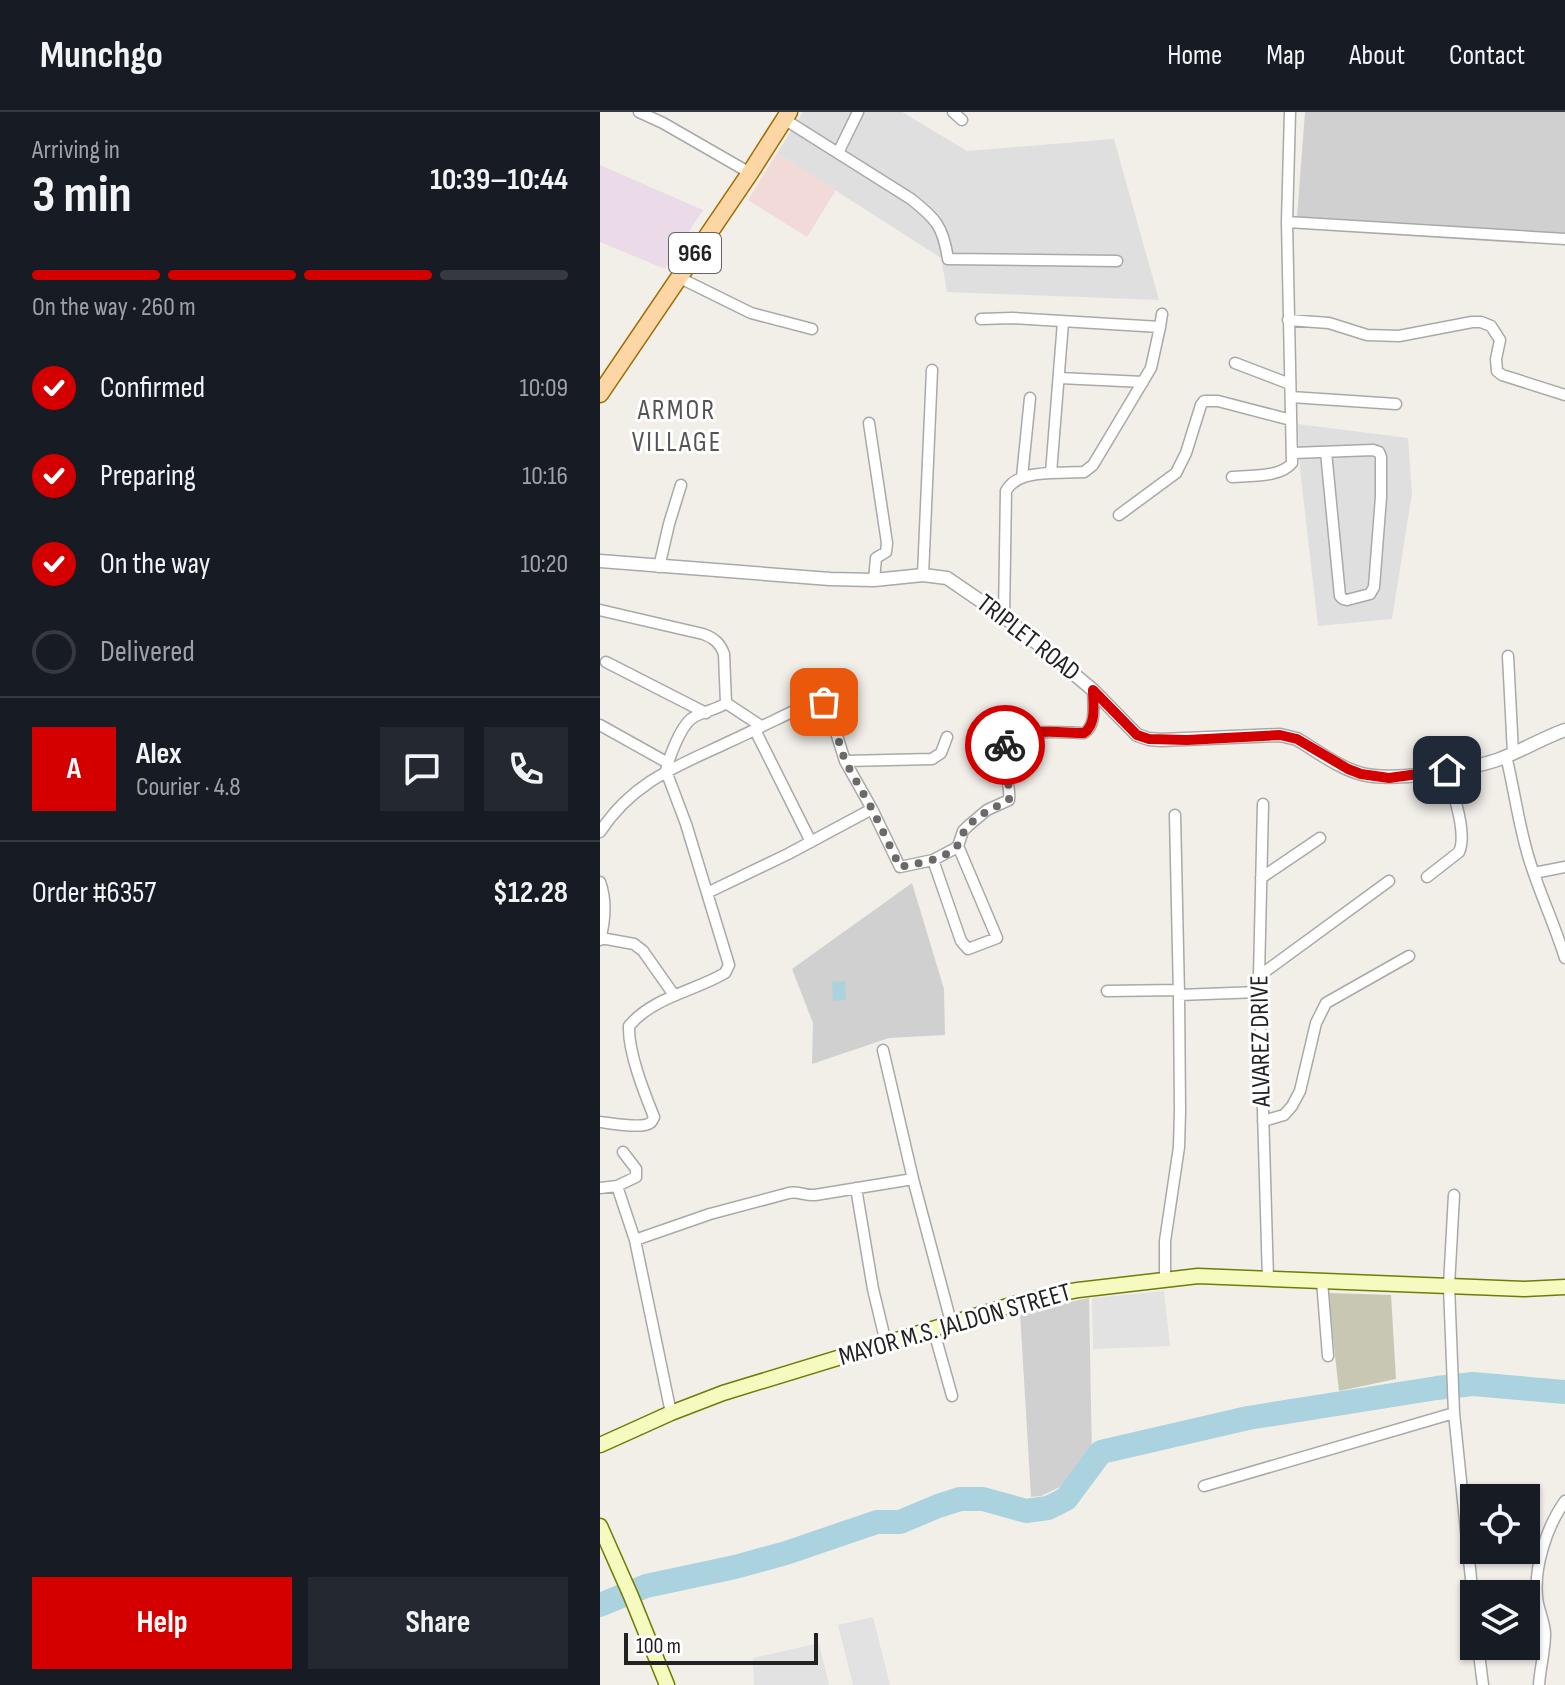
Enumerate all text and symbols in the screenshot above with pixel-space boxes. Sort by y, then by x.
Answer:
text: Munchgo [40,33,163,78]
text: Home [1167,39,1222,72]
text: Map [1266,39,1305,72]
text: About [1349,39,1405,72]
text: Contact [1449,39,1525,72]
text: Arriving in [32,135,120,166]
text: 10:39–10:44 [430,162,568,198]
text: 3 min [32,164,132,227]
road number: 966 [669,233,721,273]
text: On the way · 260 m [32,292,196,323]
icon: check [32,366,76,410]
text: Confirmed [100,370,205,406]
text: 10:09 [520,373,568,404]
district label: ARMOR VILLAGE [632,394,722,459]
icon: check [32,454,76,498]
text: Preparing [100,458,196,494]
text: 10:16 [522,461,568,492]
icon: check [32,542,76,586]
text: On the way [100,546,210,582]
text: 10:20 [520,549,568,580]
street label: TRIPLET ROAD [970,588,1086,688]
text: Delivered [100,634,195,670]
pin [790,668,858,736]
icon: bag [802,680,846,724]
courier [965,705,1045,785]
icon: bike [983,723,1027,767]
button: chat [380,727,464,811]
button: phone [484,727,568,811]
text: Alex [136,736,182,772]
pin [1413,736,1481,804]
icon: home [1425,748,1469,792]
text: A [67,751,81,787]
text: Courier · 4.8 [136,772,241,803]
text: Order #6357 [32,875,156,911]
text: $12.28 [493,875,568,911]
street label: ALVAREZ DRIVE [1244,975,1278,1108]
street label: MAYOR M.S. JALDON STREET [835,1277,1075,1373]
map controls [1460,1484,1540,1660]
button: locate [1460,1484,1540,1564]
button: Help [32,1577,292,1669]
button: Share [308,1577,568,1669]
button: layers [1460,1580,1540,1660]
scale bar [624,1629,818,1665]
text: 100 m [636,1633,681,1660]

